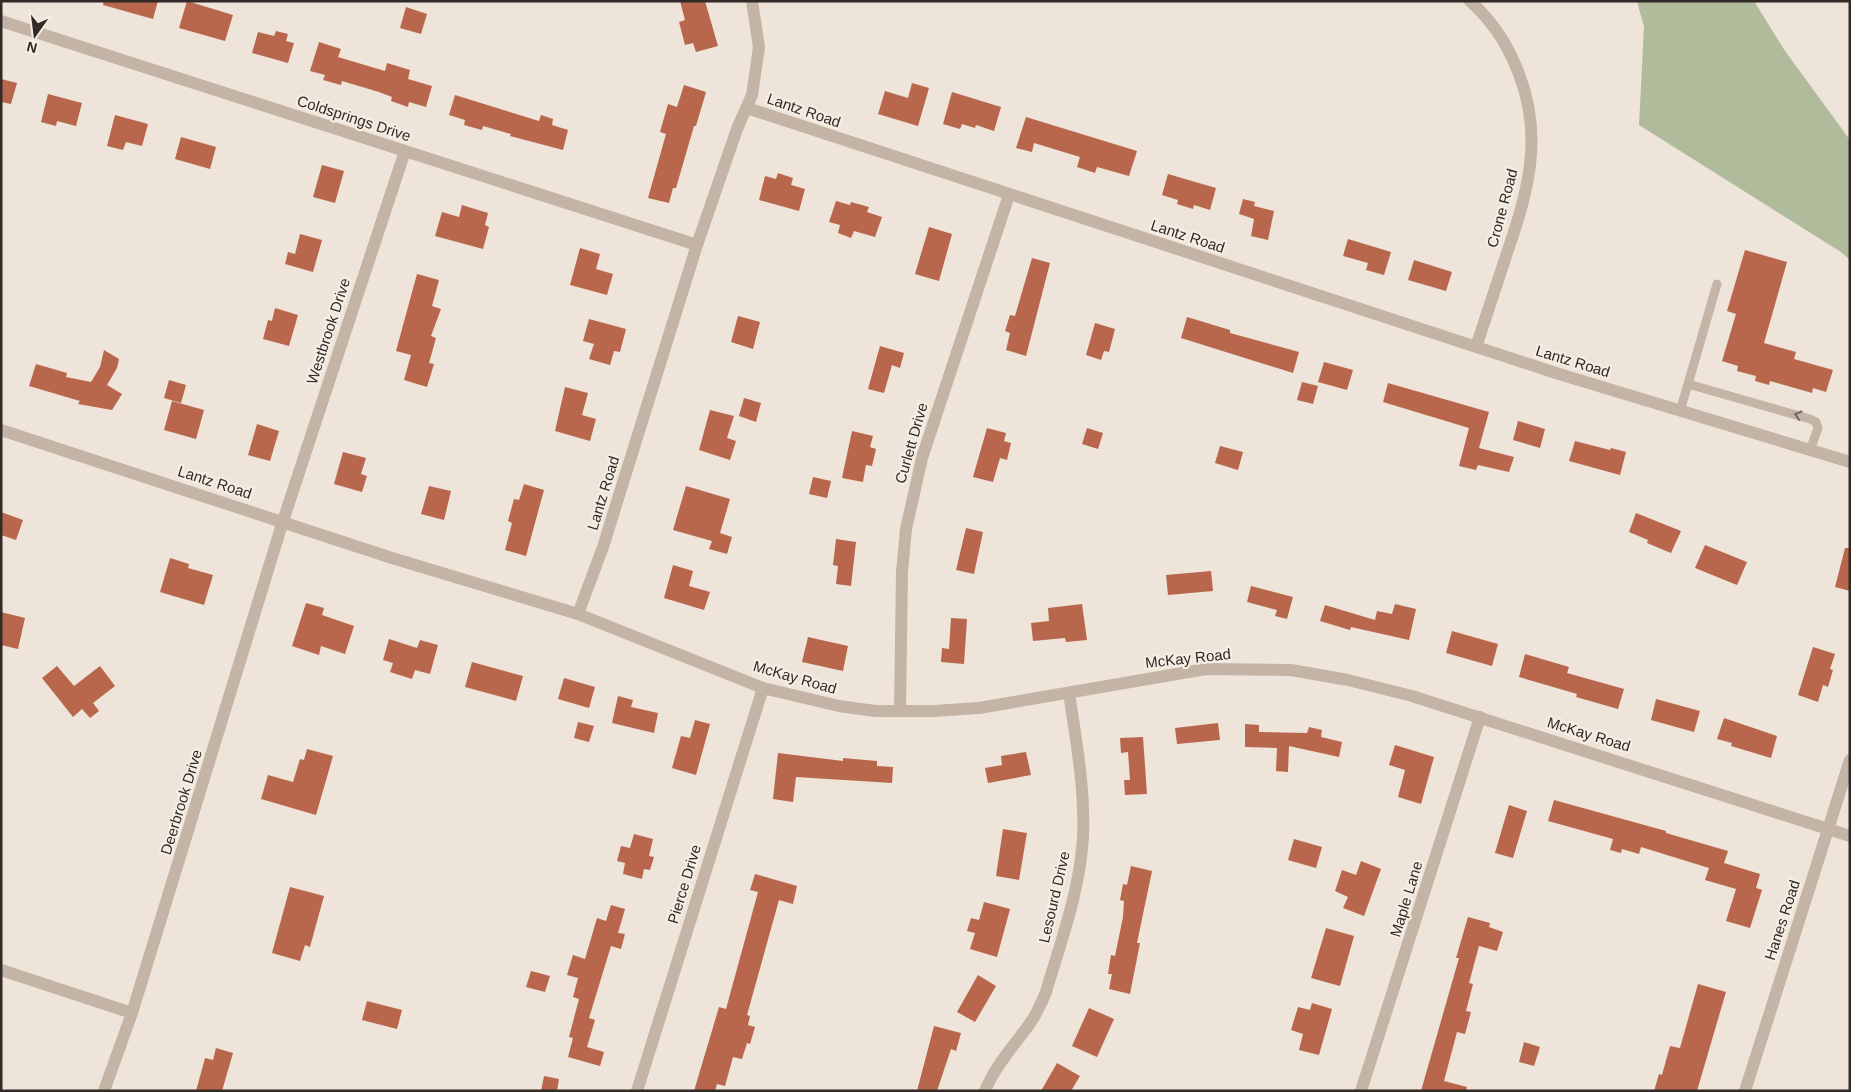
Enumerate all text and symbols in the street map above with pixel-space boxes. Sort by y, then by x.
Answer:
north arrow [10,10,60,60]
text: N [25,39,39,57]
street label: Lantz Road [765,89,843,131]
street label: Coldsprings Drive [295,92,413,144]
street label: Crone Road [1483,167,1521,249]
street label: Lantz Road [1149,216,1227,256]
street label: Westbrook Drive [303,276,353,386]
street label: Lantz Road [1534,342,1612,380]
street label: Curlett Drive [891,401,931,485]
one-way arrow [1795,411,1803,421]
street label: Lantz Road [584,454,622,532]
street label: Lantz Road [176,462,254,502]
street label: McKay Road [1144,645,1232,671]
street label: McKay Road [751,657,839,697]
street label: McKay Road [1545,713,1633,755]
street label: Deerbrook Drive [157,747,205,857]
street label: Pierce Drive [664,842,704,926]
street label: Lesourd Drive [1035,850,1073,944]
street label: Maple Lane [1386,859,1426,939]
street label: Hanes Road [1761,878,1803,962]

